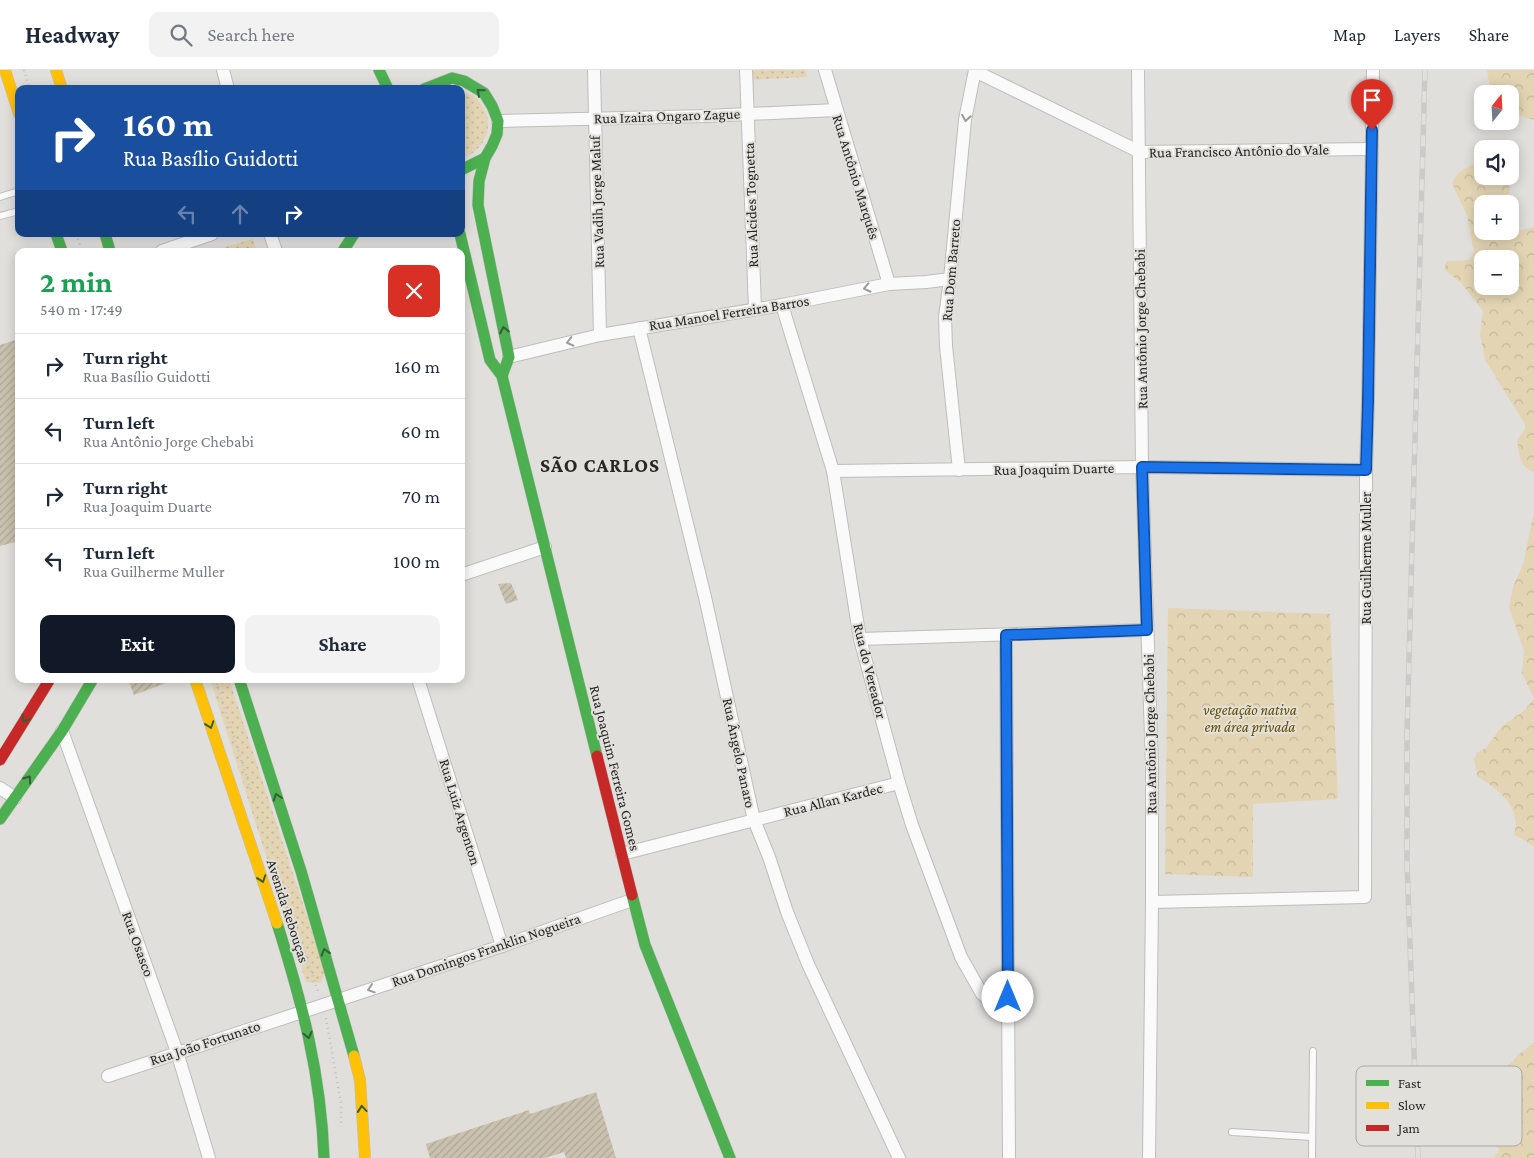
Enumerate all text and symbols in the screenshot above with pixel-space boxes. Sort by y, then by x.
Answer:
search box [149,12,499,57]
text: Headway [25,21,119,48]
icon: search [167,21,195,49]
text: Search here [207,24,295,45]
text: Map [1333,25,1366,45]
text: Layers [1394,25,1441,45]
text: Share [1469,25,1509,45]
pin [1351,79,1393,130]
north arrow [1474,85,1519,130]
map controls [1474,85,1519,295]
icon: arrive [1358,86,1386,114]
one-way arrow [477,88,486,97]
icon: right [40,105,105,170]
text: 160 m [123,105,213,144]
street label: Rua Izaira Ongaro Zague [594,105,741,128]
street label: Rua Antônio Marquês [828,113,883,242]
one-way arrow [961,113,971,122]
street label: Rua Vadih Jorge Maluf [587,134,608,269]
button: sound [1474,140,1519,185]
street label: Rua Francisco Antônio do Vale [1149,141,1330,161]
street label: Rua Alcides Tognetta [741,142,762,268]
text: Rua Basílio Guidotti [123,146,298,171]
button: + [1474,195,1519,240]
icon: left [173,200,201,228]
icon: ahead [226,200,254,228]
icon: right [279,200,307,228]
street label: Rua Dom Barreto [939,218,963,322]
street label: Rua Antônio Jorge Chebabi [1132,249,1151,409]
button: − [1474,250,1519,295]
text: 2 min [40,265,112,298]
button: close [388,265,440,317]
one-way arrow [863,282,872,293]
street label: Rua Manoel Ferreira Barros [648,292,810,334]
text: 540 m · 17:49 [40,301,123,318]
one-way arrow [499,325,509,334]
one-way arrow [565,336,574,347]
text: Turn right [83,347,168,368]
icon: right [40,352,68,380]
text: 160 m [394,356,440,377]
text: Rua Basílio Guidotti [83,368,210,385]
text: Turn left [83,412,155,433]
icon: left [40,417,68,445]
text: 60 m [401,421,440,442]
text: Rua Antônio Jorge Chebabi [83,433,254,450]
district label: SÃO CARLOS [540,454,660,476]
street label: Rua Joaquim Duarte [993,460,1115,479]
text: Turn right [83,477,168,498]
icon: right [40,482,68,510]
text: 70 m [402,486,440,507]
street label: Rua Guilherme Muller [1358,491,1374,624]
text: Rua Joaquim Duarte [83,498,212,515]
text: Turn left [83,542,155,563]
icon: left [40,547,68,575]
text: 100 m [393,551,440,572]
text: Rua Guilherme Muller [83,563,225,580]
button: Exit [40,615,235,673]
button: Share [245,615,440,673]
street label: Rua do Vereador [850,622,890,721]
street label: Rua Antônio Jorge Chebabi [1141,654,1160,814]
street label: Rua Joaquim Ferreira Gomes [586,684,643,853]
street label: Rua Ângelo Panaro [719,697,758,810]
park label: vegetação nativa em área privada [1203,702,1297,736]
one-way arrow [21,714,31,723]
one-way arrow [204,720,214,729]
street label: Rua Luiz Argenton [435,757,484,867]
one-way arrow [22,775,31,785]
street label: Rua Allan Kardec [782,780,885,820]
one-way arrow [273,793,283,802]
street label: Avenida Rebouças [263,857,312,965]
one-way arrow [256,874,266,883]
street label: Rua Osasco [119,909,157,979]
street label: Rua Domingos Franklin Nogueira [389,910,583,991]
one-way arrow [321,949,331,957]
position arrow [981,970,1033,1022]
one-way arrow [367,983,375,993]
street label: Rua João Fortunato [148,1018,262,1069]
one-way arrow [302,1030,313,1039]
legend [1356,1066,1522,1146]
text: Fast [1398,1075,1422,1091]
text: Slow [1398,1097,1426,1113]
one-way arrow [357,1105,368,1113]
text: Jam [1396,1120,1420,1136]

